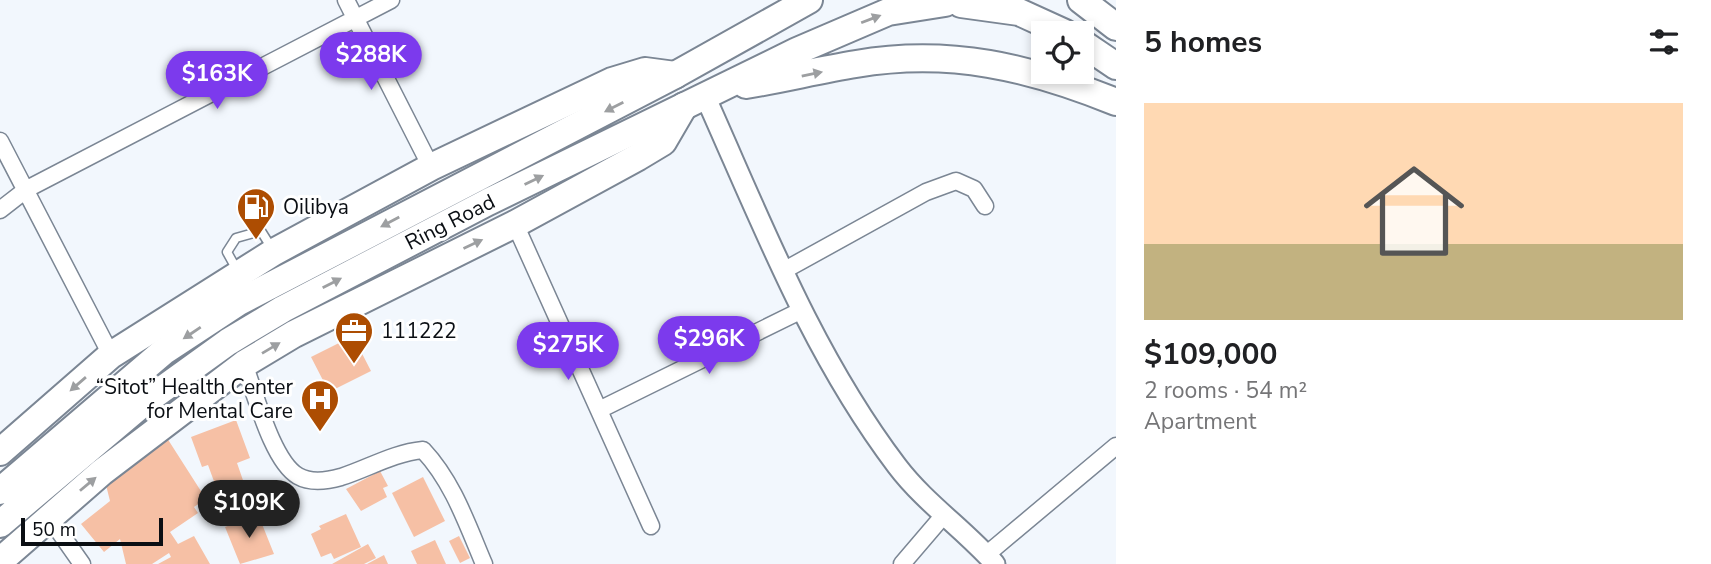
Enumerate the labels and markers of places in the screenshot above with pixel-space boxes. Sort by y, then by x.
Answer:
pin: $288K [322,32,420,92]
pin: $163K [168,52,266,111]
fuel station icon: Oilibya [235,186,277,241]
place label: Oilibya [283,193,349,221]
office icon: 111222 [333,310,375,365]
pin: $296K [660,316,758,376]
place label: 111222 [381,317,457,345]
pin: $275K [519,322,617,382]
place label: “Sitot” Health Center for Mental Care [96,373,293,425]
hospital icon: “Sitot” Health Center for Mental Care [299,378,341,433]
pin: $109K [200,480,298,540]

